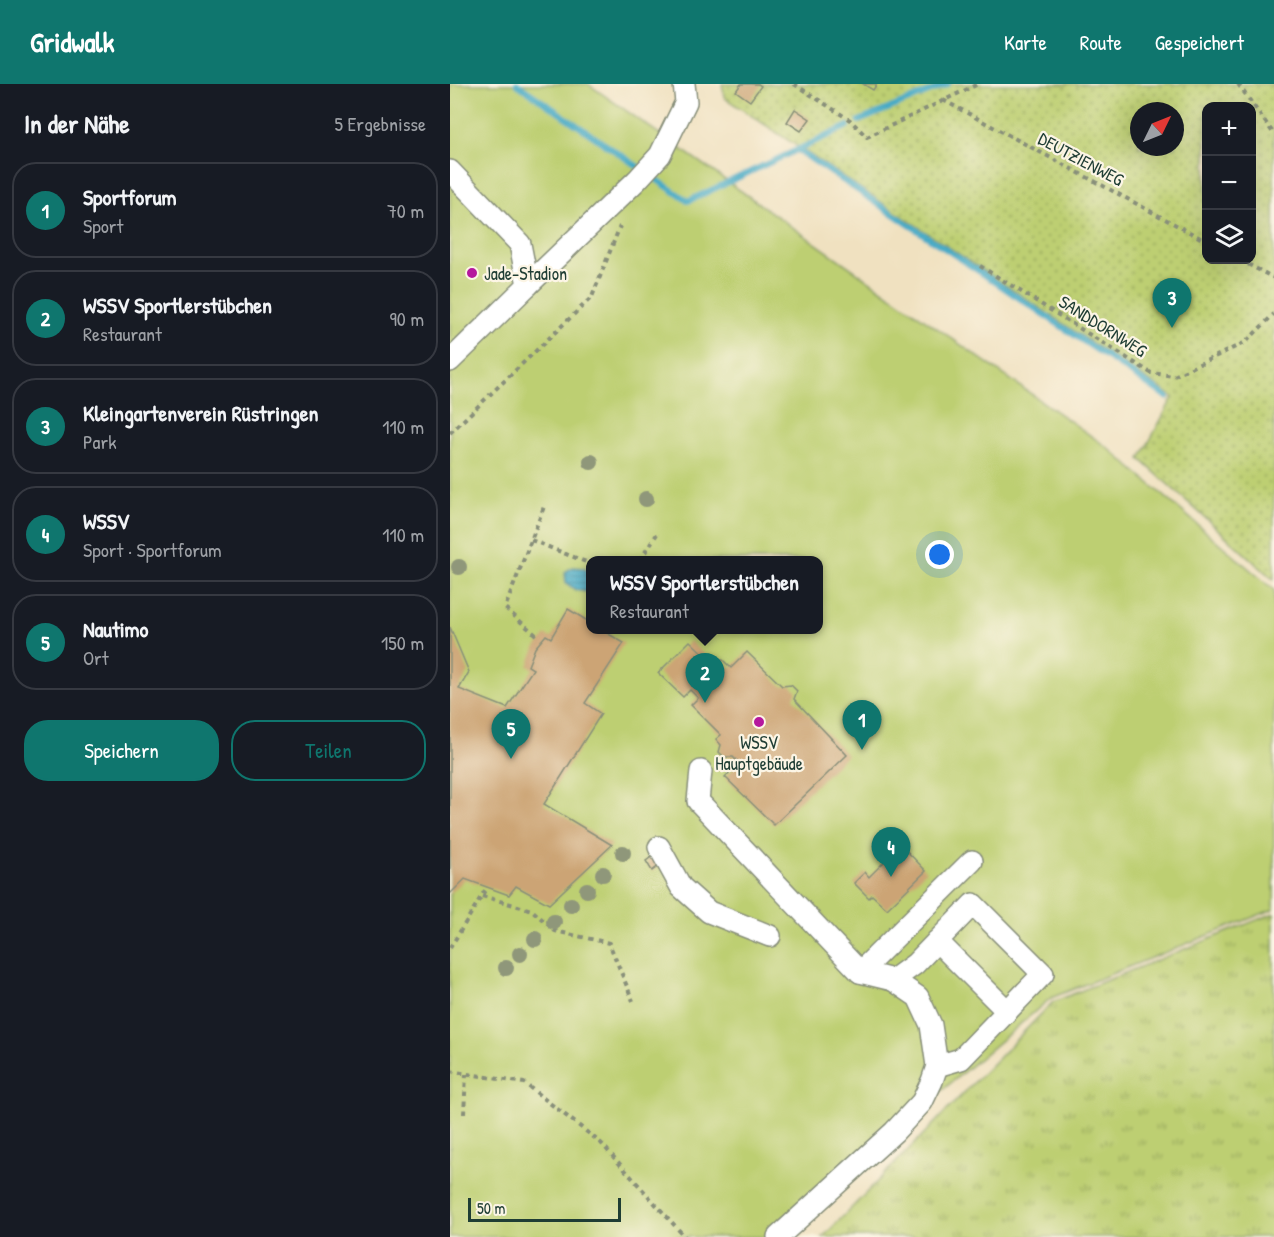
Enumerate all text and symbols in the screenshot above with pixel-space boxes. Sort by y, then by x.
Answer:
text: Gridwalk [30,23,114,61]
text: Karte [1004,28,1047,57]
text: Route [1080,28,1122,57]
text: Gespeichert [1155,28,1244,57]
north arrow [1130,102,1184,156]
map controls [1202,102,1256,264]
button: + [1202,102,1256,156]
text: In der Nähe [24,106,130,141]
text: 5 Ergebnisse [334,110,426,137]
street label: DEUTZIENWEG [1034,126,1128,192]
button: − [1202,156,1256,210]
text: Sportforum [83,182,176,212]
text: 1 [42,197,49,224]
text: 70 m [387,197,424,224]
button: layers [1202,210,1256,264]
text: Sport [83,212,123,239]
place label: Jade-Stadion [484,261,567,286]
marker: Jade-Stadion [465,266,479,280]
pin: 3 [1152,278,1192,328]
street label: SANDDORNWEG [1054,289,1152,363]
text: WSSV Sportlerstübchen [83,290,272,320]
text: 2 [41,305,50,332]
text: 90 m [390,305,424,332]
text: Restaurant [83,320,162,347]
text: Kleingartenverein Rüstringen [83,398,319,428]
text: 3 [41,413,50,440]
text: 110 m [382,413,424,440]
text: Park [83,428,116,455]
text: WSSV [83,506,129,536]
text: 4 [42,521,49,548]
text: 110 m [382,521,424,548]
text: Sport · Sportforum [83,536,222,563]
your location [925,540,954,569]
popup [586,556,823,634]
text: WSSV Sportlerstübchen [610,567,799,597]
text: Restaurant [610,597,689,624]
text: Nautimo [83,614,148,644]
text: 5 [41,629,50,656]
text: 150 m [381,629,424,656]
text: Ort [83,644,109,671]
pin: 2 [686,654,724,703]
pin: 1 [842,700,882,750]
pin: 5 [492,710,530,759]
marker: WSSV Hauptgebäude [752,715,766,729]
button: Speichern [24,720,219,781]
button: Teilen [231,720,426,781]
place label: WSSV Hauptgebäude [715,730,803,776]
pin: 4 [872,828,910,877]
scale bar [468,1195,621,1222]
text: 50 m [477,1197,506,1219]

